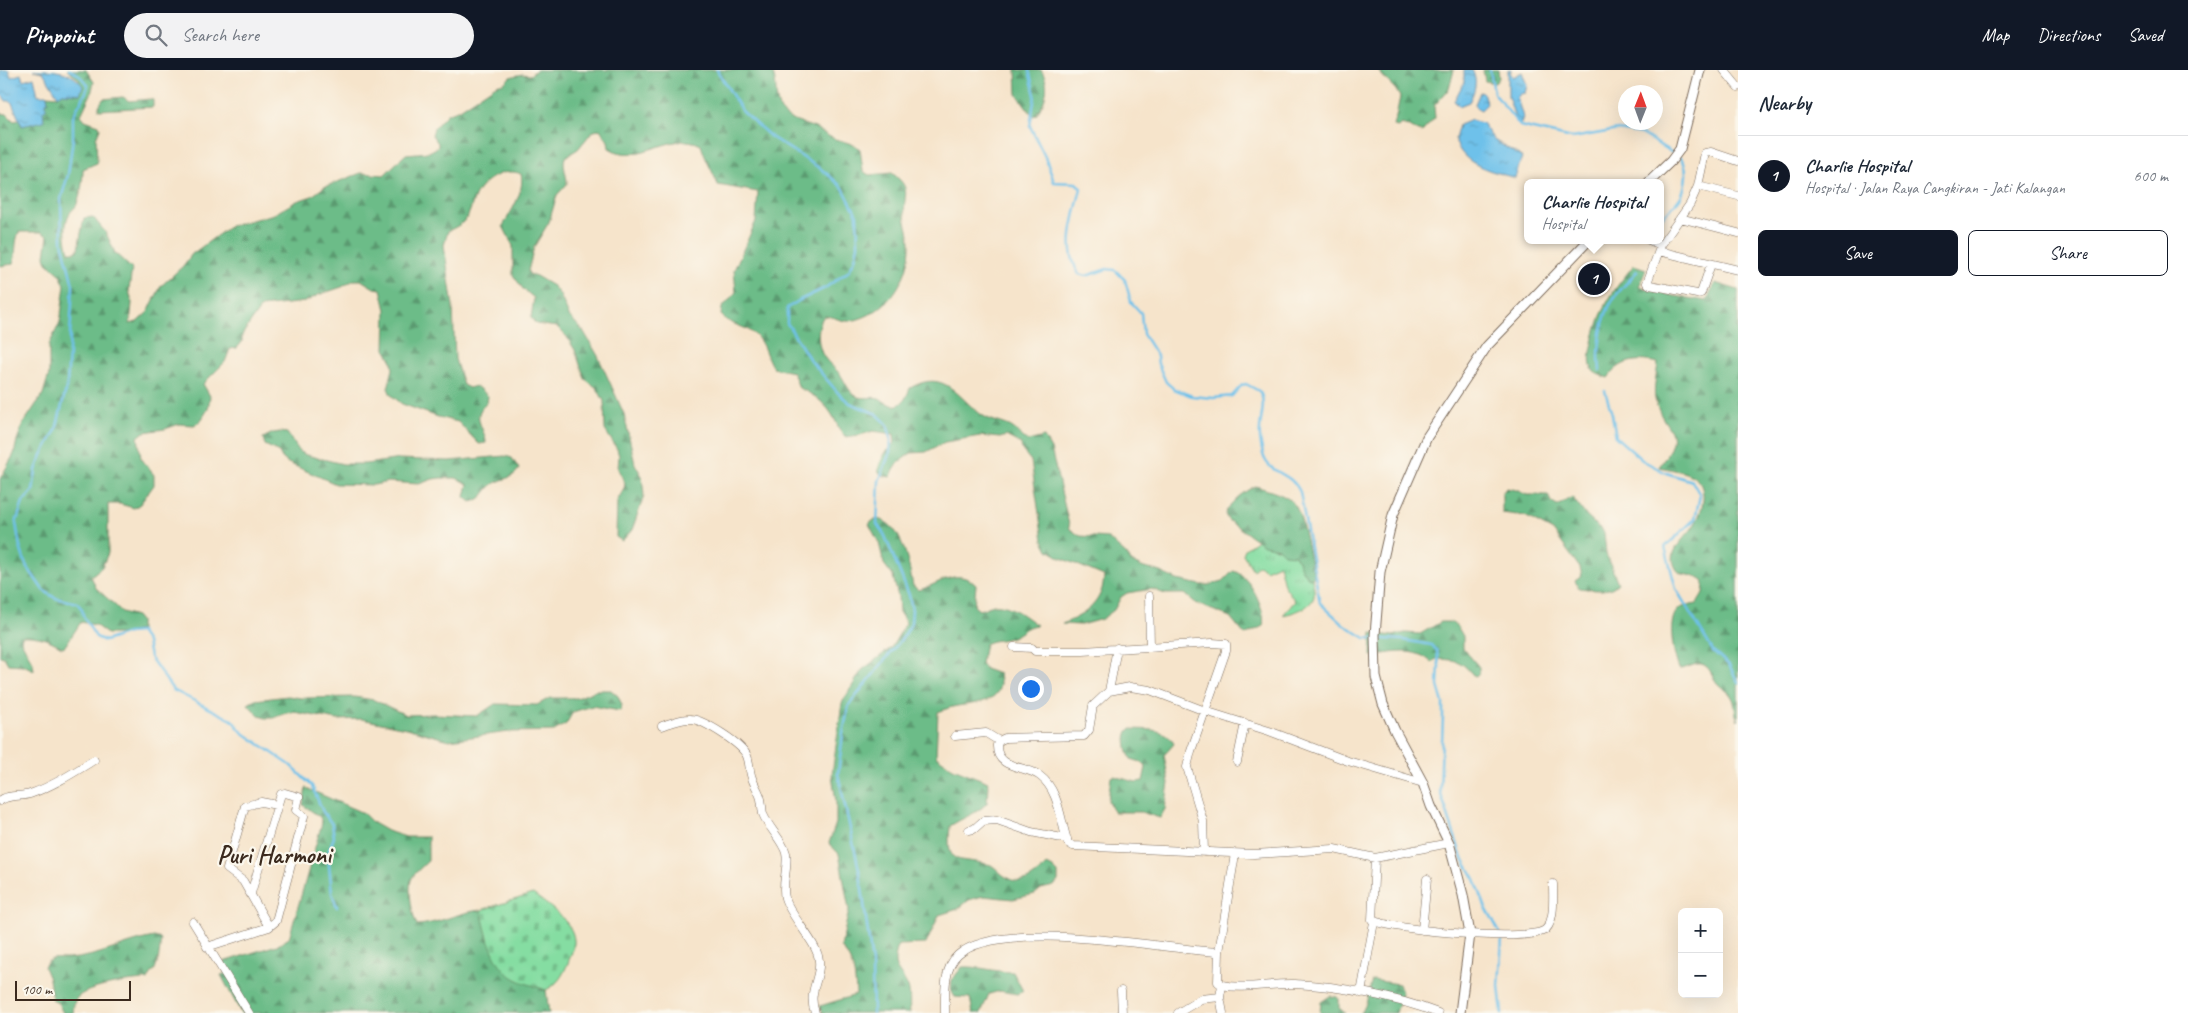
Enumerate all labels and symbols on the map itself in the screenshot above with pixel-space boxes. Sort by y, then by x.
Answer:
north arrow [1618,85,1663,130]
pin: 1 [1578,260,1610,298]
your location [1018,676,1044,702]
district label: Puri Harmoni [217,839,334,871]
scale bar [15,978,131,1001]

